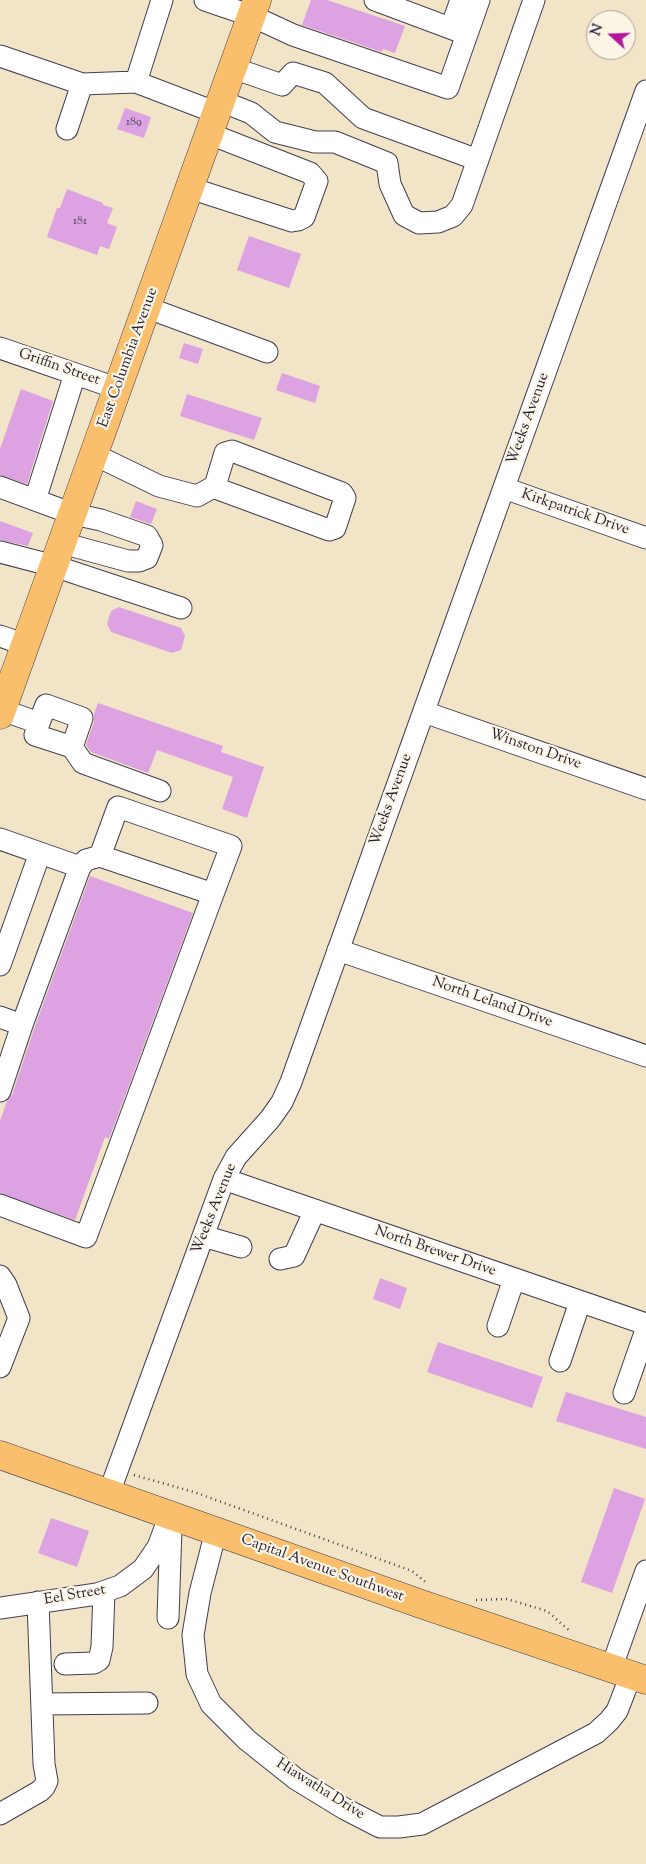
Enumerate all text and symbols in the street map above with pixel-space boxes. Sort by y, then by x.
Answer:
north arrow [586,10,636,60]
text: N [587,22,609,39]
house number: 189 [126,116,142,130]
house number: 181 [73,215,87,229]
street label: East Columbia Avenue [95,286,163,430]
street label: Griffin Street [16,346,102,390]
street label: Weeks Avenue [504,371,554,467]
street label: Kirkpatrick Drive [519,486,631,540]
street label: Winston Drive [487,726,583,774]
street label: Weeks Avenue [367,752,417,848]
street label: North Leland Drive [429,974,555,1032]
street label: Weeks Avenue [189,1161,241,1257]
street label: North Brewer Drive [372,1223,498,1281]
street label: Capital Avenue Southwest [238,1531,406,1607]
street label: Eel Street [43,1582,107,1610]
street label: Hiawatha Drive [272,1756,368,1824]

